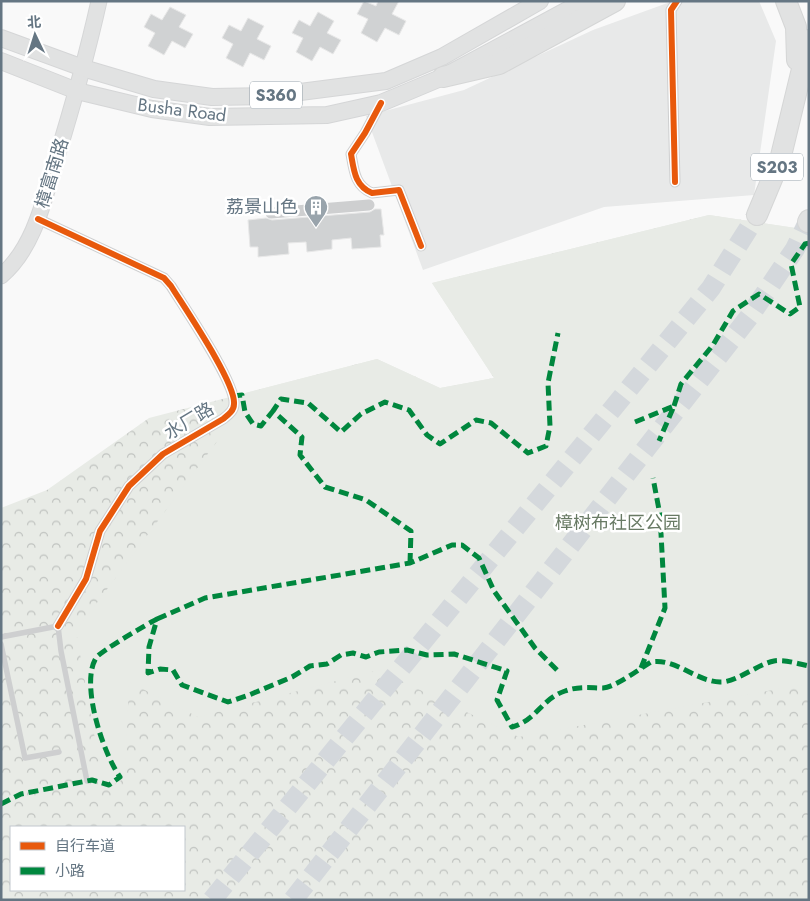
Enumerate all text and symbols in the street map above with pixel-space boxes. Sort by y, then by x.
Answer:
north arrow [10,10,60,60]
text: 北 [26,12,42,32]
road number: S360 [250,82,302,108]
street label: Busha Road [136,92,228,128]
street label: 樟富南路 [29,135,75,211]
road number: S203 [751,154,803,180]
place label: 荔景山色 [226,194,298,220]
building icon: 荔景山色 [303,194,329,228]
street label: 水厂路 [159,396,219,446]
park label: 樟树布社区公园 [555,510,681,536]
legend [10,826,185,891]
text: 自行车道 [55,835,115,857]
text: 小路 [55,860,85,882]

